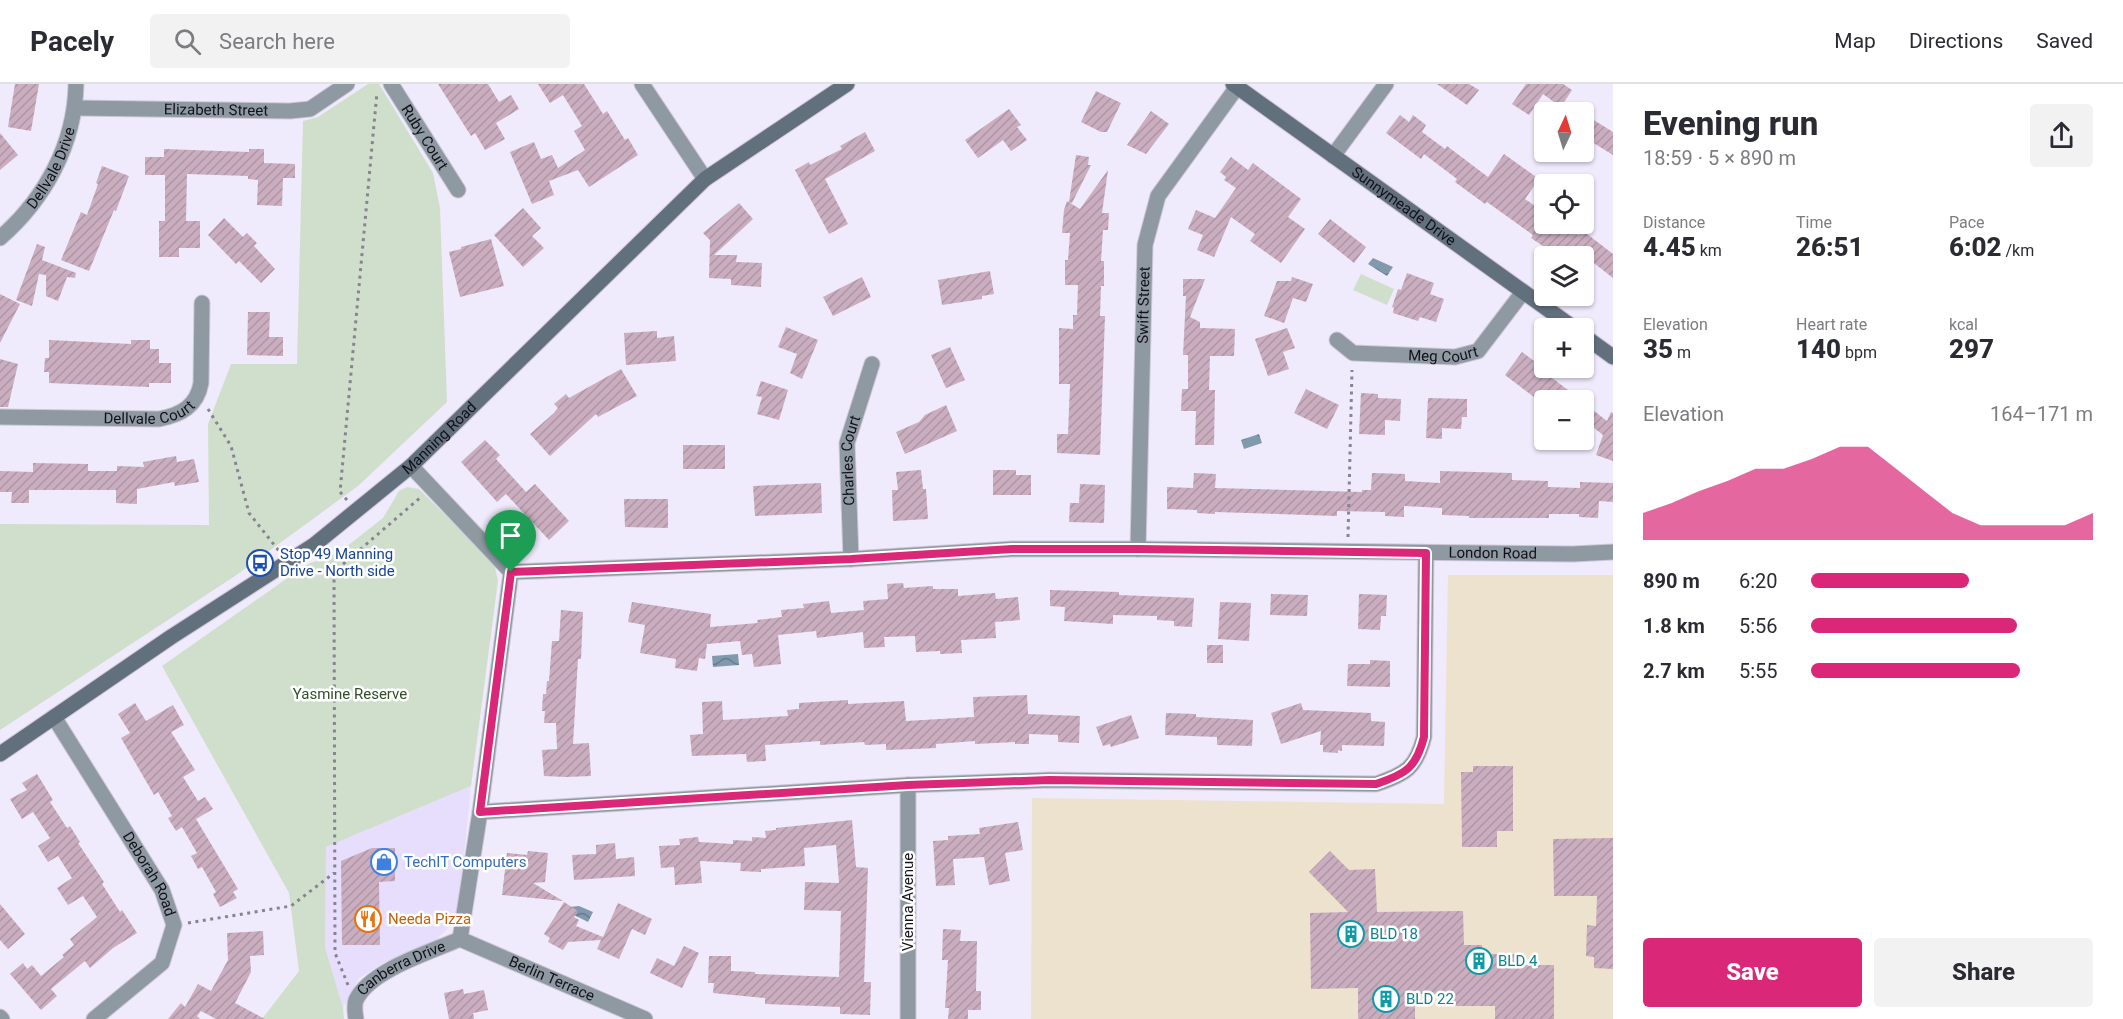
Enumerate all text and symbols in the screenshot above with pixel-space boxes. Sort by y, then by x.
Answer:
search box [150,14,570,68]
text: Pacely [30,25,114,58]
icon: search [171,25,204,58]
text: Search here [219,29,335,54]
text: Map [1834,29,1876,53]
text: Directions [1909,29,2003,53]
text: Saved [2036,29,2093,53]
street label: Elizabeth Street [164,100,268,120]
street label: Ruby Court [397,101,452,173]
north arrow [1534,102,1594,162]
map controls [1534,102,1594,450]
text: Evening run [1643,104,1818,143]
button: share [2030,104,2093,167]
street label: Dellvale Drive [23,125,79,212]
text: 18:59 · 5 × 890 m [1643,146,1796,170]
street label: Sunnymeade Drive [1348,163,1460,250]
button: locate [1534,174,1594,234]
text: Distance [1643,213,1705,232]
text: Time [1796,213,1832,232]
text: Pace [1949,213,1985,232]
text: 4.45 [1643,232,1696,262]
text: 26:51 [1796,232,1864,262]
text: 6:02 [1949,232,2002,262]
text: km [1696,241,1722,260]
text: /km [2002,241,2034,260]
button: layers [1534,246,1594,306]
street label: Swift Street [1134,266,1154,344]
text: Elevation [1643,315,1708,334]
text: Heart rate [1796,315,1867,334]
text: kcal [1949,315,1978,334]
button: + [1534,318,1594,378]
text: 35 [1643,334,1673,364]
text: 140 [1796,334,1841,364]
text: 297 [1949,334,1994,364]
street label: Meg Court [1408,342,1480,367]
text: m [1673,343,1691,362]
text: bpm [1841,343,1877,362]
button: − [1534,390,1594,450]
street label: Dellvale Court [103,397,199,428]
street label: Manning Road [399,398,480,478]
text: Elevation [1643,402,1724,426]
text: 164–171 m [1990,402,2093,426]
street label: Charles Court [838,413,864,506]
pin [485,510,536,572]
icon: arrive [494,519,527,552]
street label: London Road [1448,544,1537,563]
place label: Stop 49 Manning Drive - North side [280,545,395,580]
bus stop icon: Stop 49 Manning Drive - North side [245,548,275,578]
text: 890 m [1643,569,1700,593]
text: 6:20 [1739,569,1778,593]
text: 1.8 km [1643,614,1705,638]
text: 5:56 [1739,614,1778,638]
text: 2.7 km [1643,659,1705,683]
text: 5:55 [1739,659,1778,683]
park label: Yasmine Reserve [293,685,407,703]
street label: Deborah Road [119,828,179,919]
shop icon: TechIT Computers [369,847,399,877]
place label: TechIT Computers [404,853,526,871]
street label: Vienna Avenue [899,853,917,951]
restaurant icon: Needa Pizza [353,904,383,934]
place label: Needa Pizza [388,910,471,928]
building icon: BLD 18 [1336,919,1366,949]
place label: BLD 18 [1370,925,1418,943]
street label: Canberra Drive [353,937,448,999]
button: Save [1643,938,1862,1007]
button: Share [1874,938,2093,1007]
building icon: BLD 4 [1464,946,1494,976]
street label: Berlin Terrace [506,952,597,1005]
place label: BLD 4 [1498,952,1538,970]
building icon: BLD 22 [1371,984,1401,1014]
place label: BLD 22 [1406,990,1454,1008]

